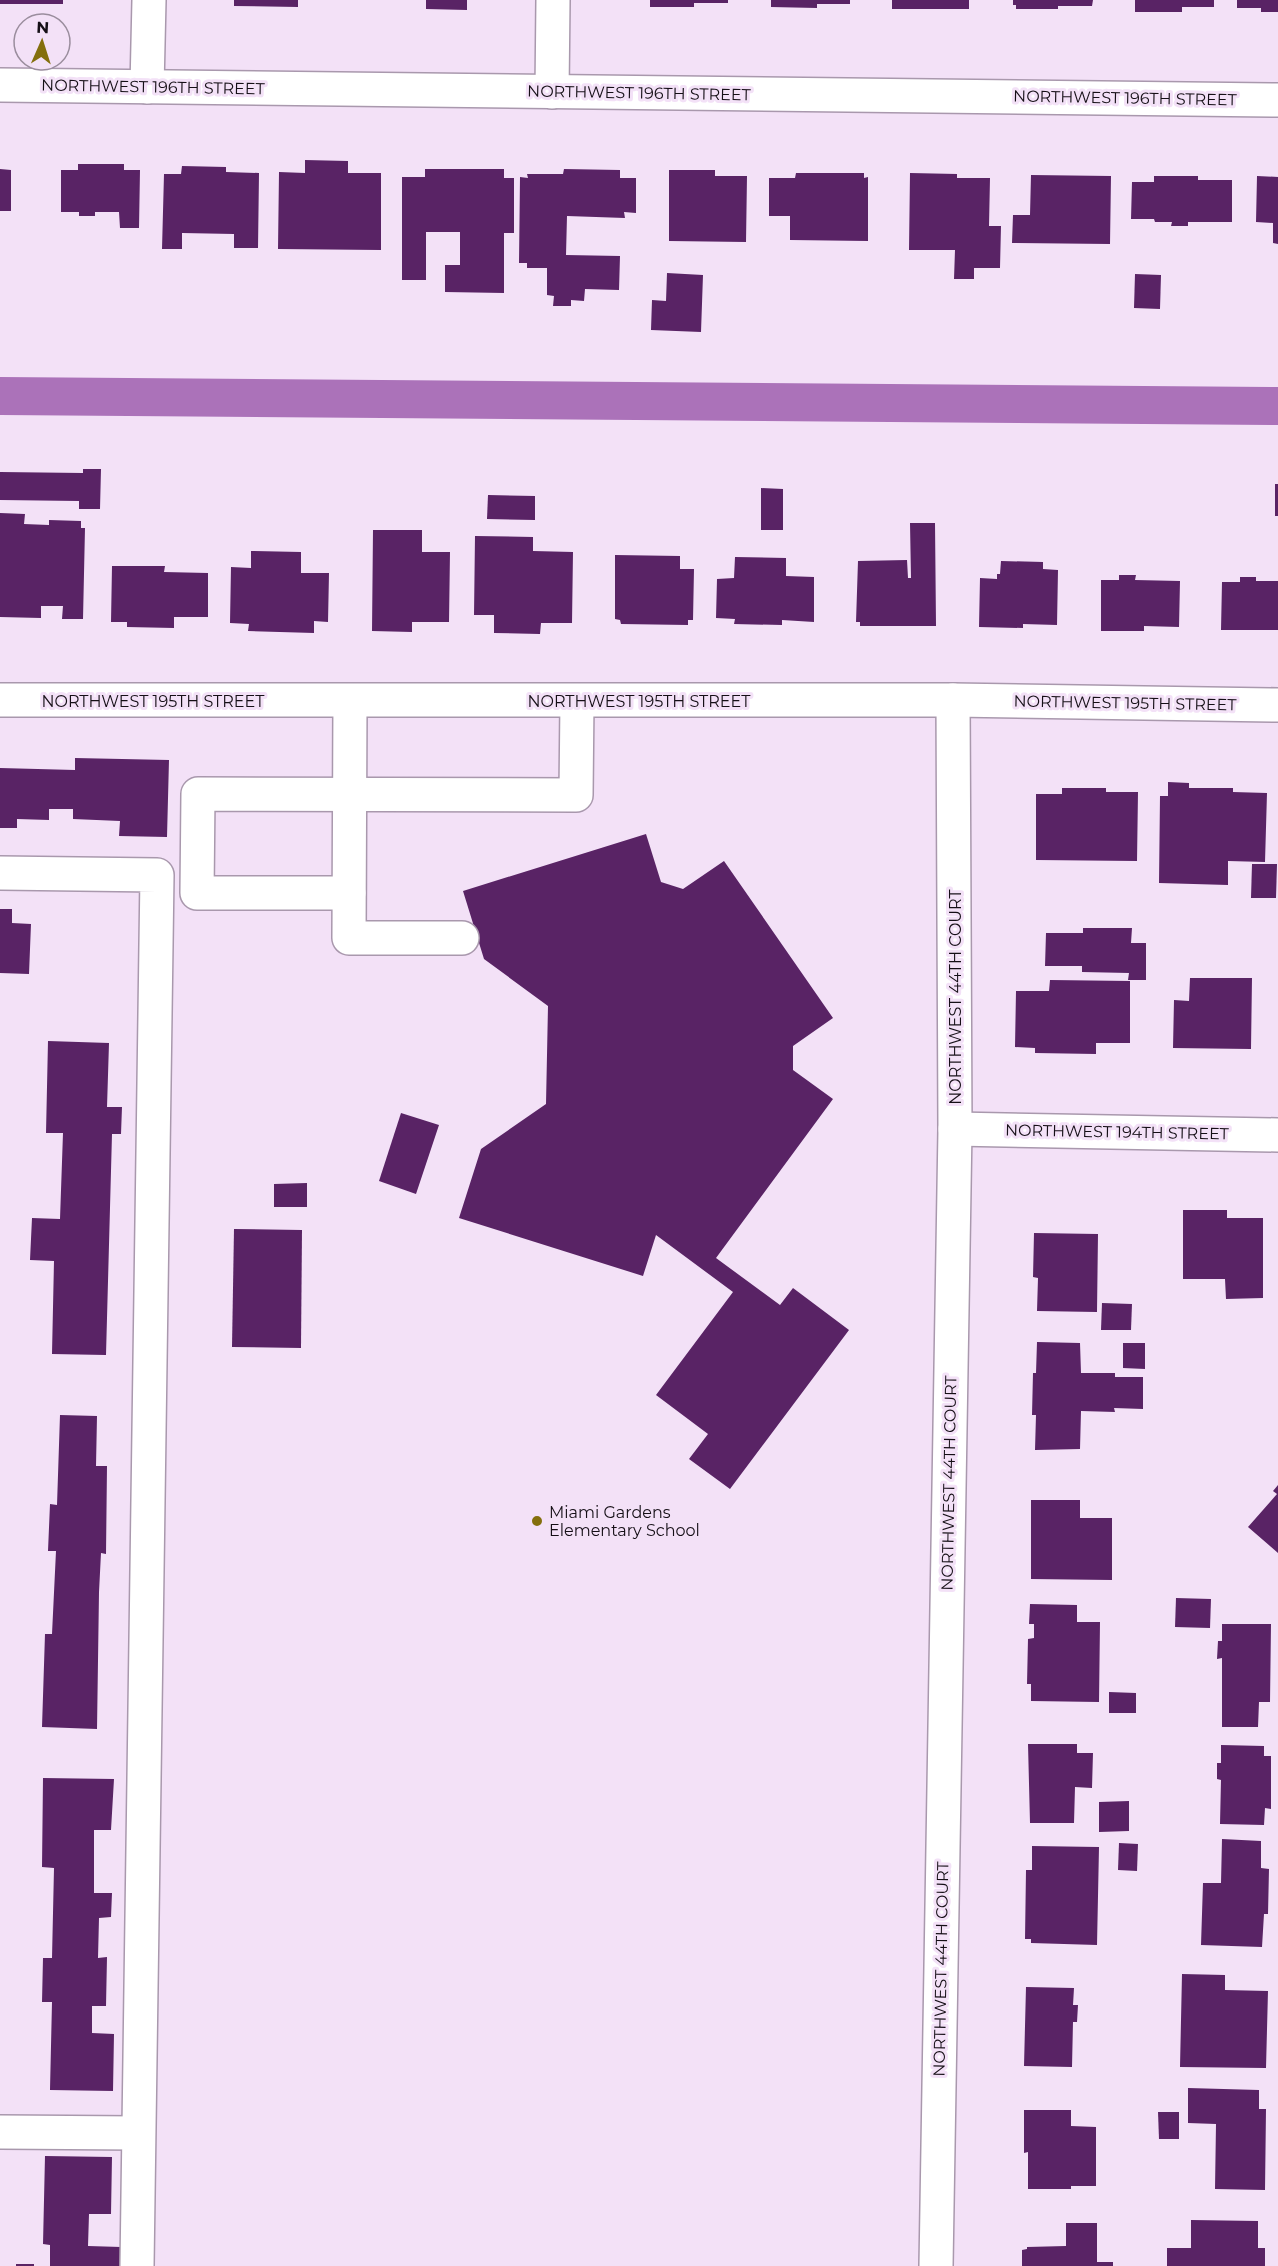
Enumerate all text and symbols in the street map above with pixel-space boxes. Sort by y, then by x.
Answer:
north arrow [12,12,72,72]
text: N [36,18,50,37]
street label: NORTHWEST 196TH STREET [41,76,266,98]
street label: NORTHWEST 196TH STREET [527,82,752,104]
street label: NORTHWEST 196TH STREET [1013,87,1238,109]
street label: NORTHWEST 195TH STREET [42,692,265,711]
street label: NORTHWEST 195TH STREET [528,692,751,711]
street label: NORTHWEST 195TH STREET [1013,692,1237,714]
street label: NORTHWEST 44TH COURT [946,889,965,1105]
street label: NORTHWEST 194TH STREET [1005,1121,1230,1143]
street label: NORTHWEST 44TH COURT [938,1374,960,1591]
place label: Miami Gardens Elementary School [549,1503,700,1540]
marker: Miami Gardens Elementary School [530,1514,544,1528]
street label: NORTHWEST 44TH COURT [930,1860,952,2077]

